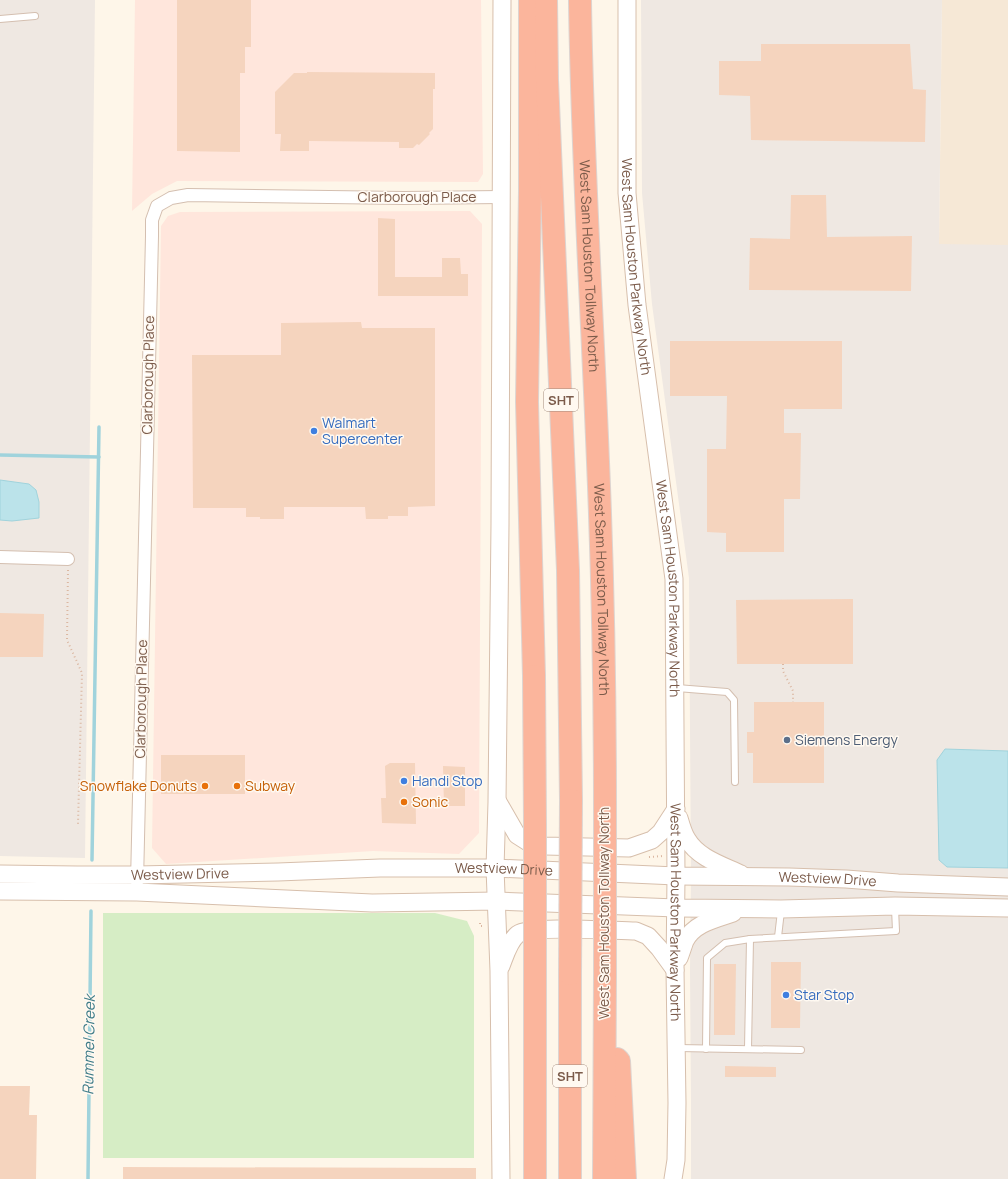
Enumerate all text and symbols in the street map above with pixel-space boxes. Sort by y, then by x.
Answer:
street label: West Sam Houston Parkway North [618,158,656,376]
street label: West Sam Houston Tollway North [575,159,604,372]
street label: Clarborough Place [358,187,476,206]
street label: Clarborough Place [137,315,158,435]
road number: SHT [544,389,578,411]
place label: Walmart Supercenter [322,413,403,448]
marker: Walmart Supercenter [309,426,319,436]
street label: West Sam Houston Parkway North [652,478,685,697]
street label: West Sam Houston Tollway North [590,483,614,696]
street label: Clarborough Place [130,639,151,759]
place label: Siemens Energy [795,730,899,749]
marker: Siemens Energy [782,735,792,745]
place label: Handi Stop [412,771,483,790]
place label: Snowflake Donuts [80,776,197,795]
place label: Subway [245,776,296,795]
marker: Handi Stop [399,776,409,786]
marker: Snowflake Donuts [200,781,210,791]
marker: Subway [232,781,242,791]
place label: Sonic [412,792,448,811]
marker: Sonic [399,797,409,807]
street label: West Sam Houston Parkway North [666,803,686,1021]
street label: West Sam Houston Tollway North [594,807,613,1019]
street label: Westview Drive [455,858,553,880]
street label: Westview Drive [131,863,229,884]
street label: Westview Drive [779,867,877,890]
place label: Star Stop [794,985,854,1004]
marker: Star Stop [781,990,791,1000]
water label: Rummel Creek [77,992,100,1095]
road number: SHT [553,1065,587,1087]

